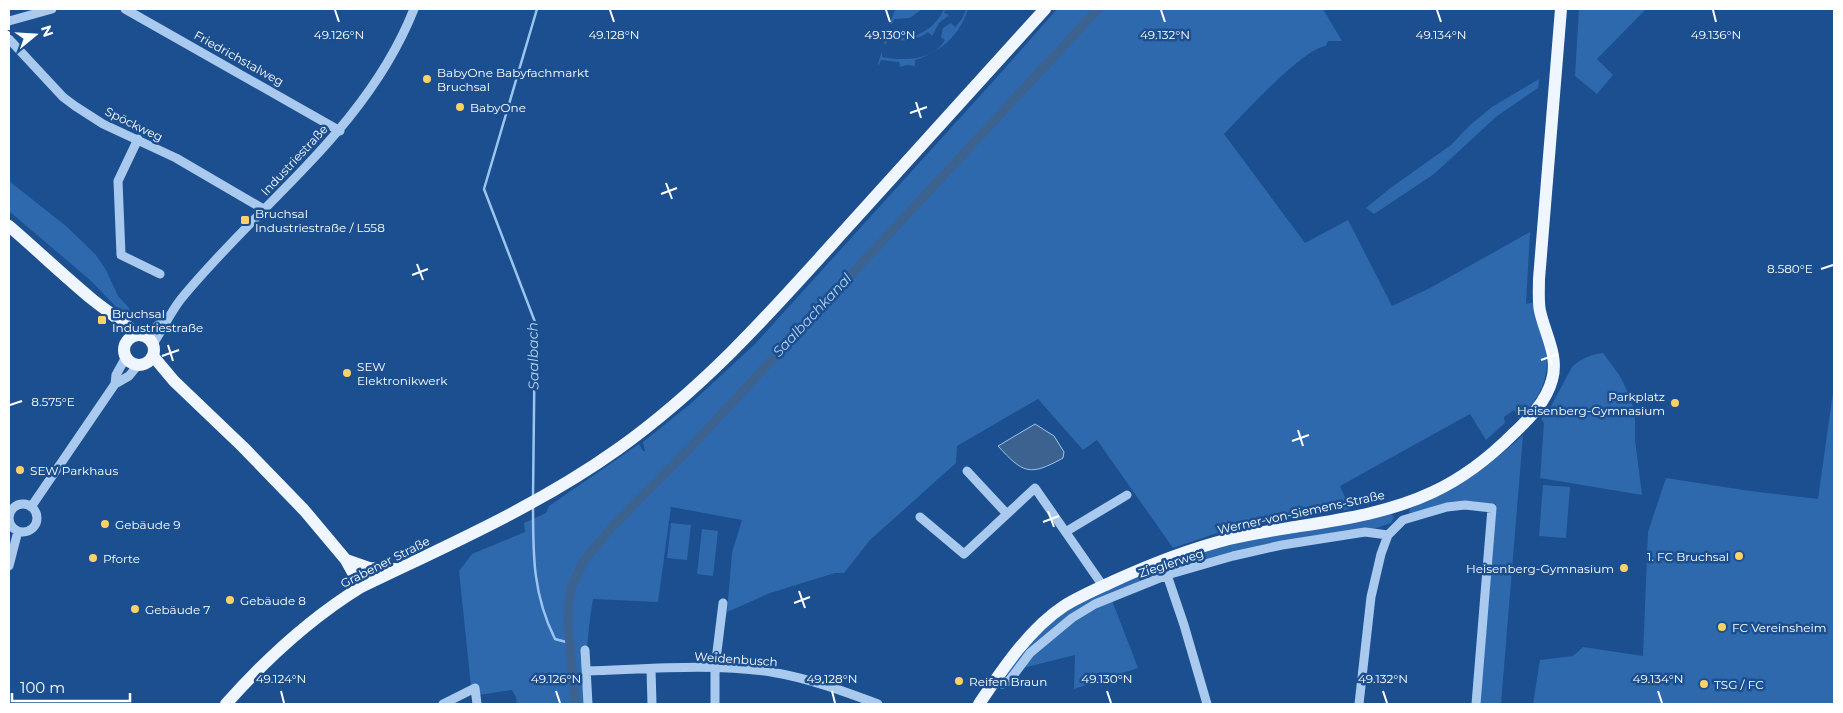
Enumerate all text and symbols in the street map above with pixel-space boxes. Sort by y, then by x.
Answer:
north arrow [10,10,60,60]
text: N [37,23,58,39]
street label: Friedrichstalweg [192,27,286,89]
text: 49.126°N [314,27,364,42]
text: 49.128°N [589,27,640,42]
text: 49.130°N [864,27,916,42]
text: 49.132°N [1140,27,1190,42]
text: 49.134°N [1416,27,1466,42]
text: 49.136°N [1691,27,1741,42]
place label: BabyOne Babyfachmarkt Bruchsal [437,65,589,94]
marker: BabyOne Babyfachmarkt Bruchsal [421,73,433,85]
place label: BabyOne [470,100,526,115]
marker: BabyOne [454,101,466,113]
street label: Spöckweg [103,104,165,144]
street label: Industriestraße [257,122,331,198]
place label: Bruchsal Industriestraße / L558 [255,206,385,235]
marker: Bruchsal Industriestraße / L558 [239,214,251,226]
text: 8.580°E [1767,261,1813,276]
water label: Saalbachkanal [769,269,856,361]
place label: Bruchsal Industriestraße [112,306,203,335]
marker: Bruchsal Industriestraße [96,314,108,326]
water label: Saalbach [523,322,543,390]
place label: SEW Elektronikwerk [357,359,448,388]
marker: SEW Elektronikwerk [341,367,353,379]
place label: Parkplatz Heisenberg-Gymnasium [1517,389,1665,418]
text: 8.575°E [31,394,75,409]
marker: Parkplatz Heisenberg-Gymnasium [1669,397,1681,409]
place label: SEW Parkhaus [30,463,118,478]
marker: SEW Parkhaus [14,464,26,476]
street label: Werner-von-Siemens-Straße [1216,487,1386,537]
place label: Gebäude 9 [115,517,181,532]
marker: Gebäude 9 [99,518,111,530]
street label: Grabener Straße [338,533,432,591]
street label: Zieglerweg [1136,545,1206,581]
place label: 1. FC Bruchsal [1647,549,1729,564]
marker: 1. FC Bruchsal [1733,550,1745,562]
place label: Pforte [103,551,140,566]
marker: Pforte [87,552,99,564]
place label: Heisenberg-Gymnasium [1466,561,1614,576]
marker: Heisenberg-Gymnasium [1618,562,1630,574]
place label: Gebäude 8 [240,593,306,608]
marker: Gebäude 8 [224,594,236,606]
place label: Gebäude 7 [145,602,210,617]
marker: Gebäude 7 [129,603,141,615]
place label: FC Vereinsheim [1732,620,1827,635]
marker: FC Vereinsheim [1716,621,1728,633]
street label: Weidenbusch [694,649,778,669]
scale bar [12,670,130,702]
text: 49.124°N [256,671,306,686]
text: 49.126°N [531,671,581,686]
text: 49.128°N [807,671,858,686]
text: 49.130°N [1081,671,1133,686]
text: 49.132°N [1358,671,1408,686]
text: 49.134°N [1633,671,1683,686]
place label: Reifen Braun [969,674,1047,689]
marker: Reifen Braun [953,675,965,687]
place label: TSG / FC [1714,677,1764,692]
text: 100 m [20,678,65,697]
marker: TSG / FC [1698,678,1710,690]

